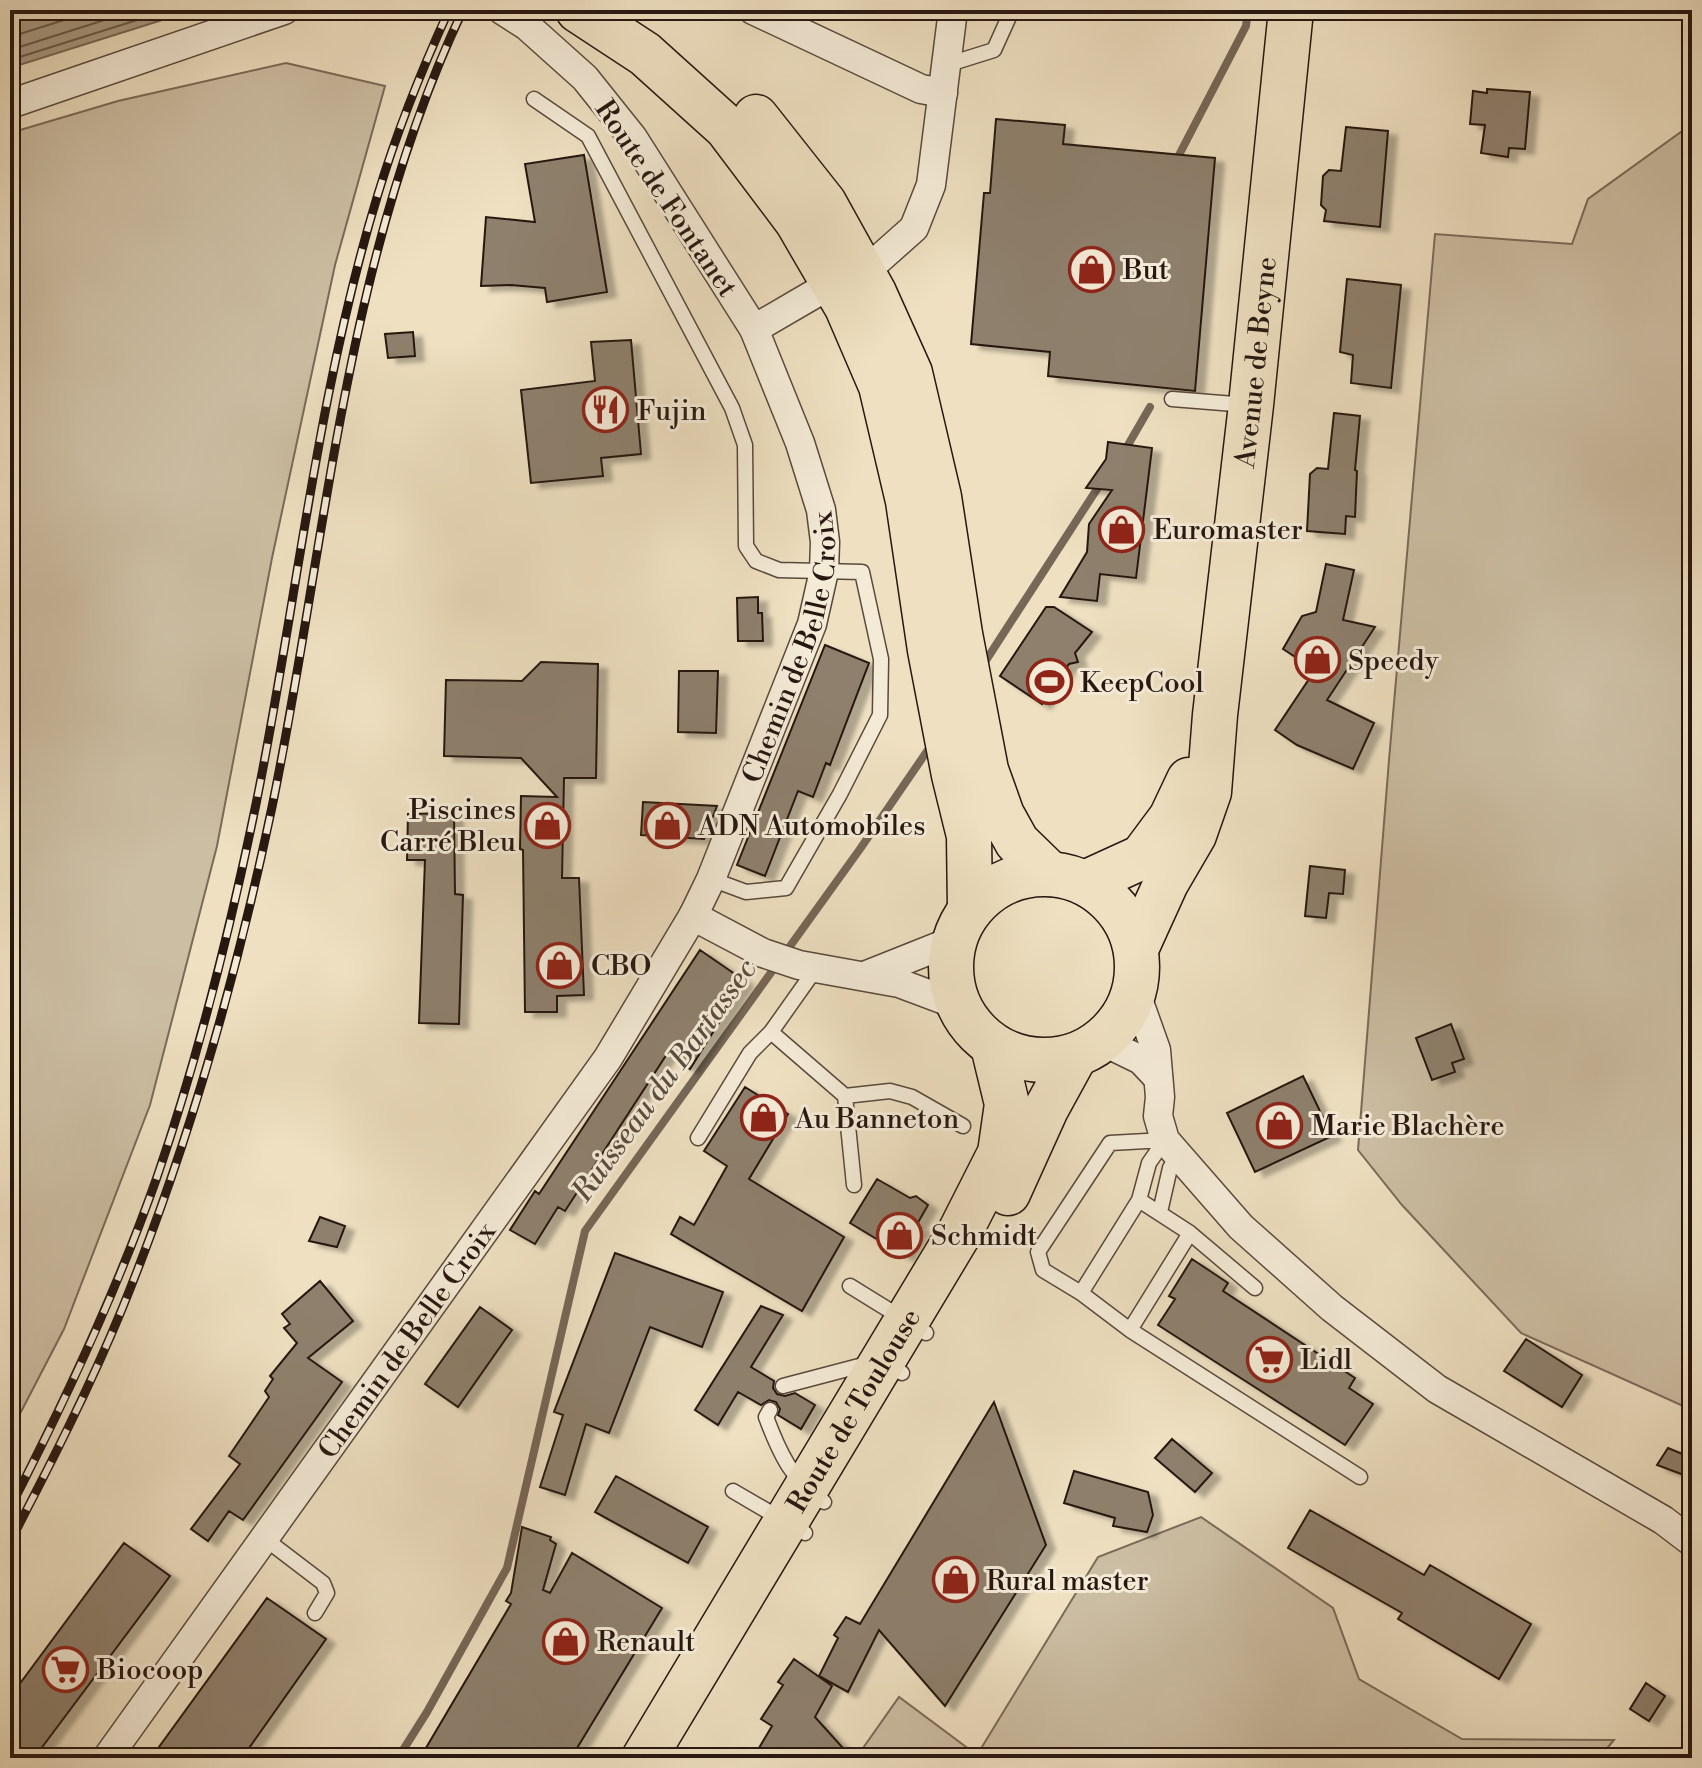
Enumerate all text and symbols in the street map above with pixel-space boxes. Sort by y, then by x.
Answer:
street label: Route de Fontanet [587,94,745,304]
shop icon: But [1068,245,1116,293]
place label: But [1122,253,1169,288]
street label: Avenue de Beyne [1228,255,1285,471]
restaurant icon: Fujin [582,386,630,434]
place label: Fujin [637,394,707,429]
shop icon: Euromaster [1098,505,1146,553]
street label: Chemin de Belle Croix [735,509,844,788]
place label: Euromaster [1153,513,1303,548]
shop icon: Speedy [1293,636,1341,684]
place label: Speedy [1348,644,1439,679]
sports icon: KeepCool [1025,658,1073,706]
place label: KeepCool [1080,666,1204,701]
place label: Piscines Carré Bleu [380,793,516,860]
shop icon: Piscines Carré Bleu [523,801,571,849]
shop icon: ADN Automobiles [643,801,691,849]
place label: ADN Automobiles [697,809,925,844]
shop icon: CBO [536,941,584,989]
place label: CBO [591,949,651,984]
water label: Ruisseau du Bartassec [563,952,766,1210]
shop icon: Au Banneton [740,1094,788,1142]
shop icon: Marie Blachère [1256,1101,1304,1149]
place label: Au Banneton [794,1102,959,1137]
place label: Marie Blachère [1311,1109,1505,1144]
shop icon: Schmidt [876,1211,924,1259]
street label: Chemin de Belle Croix [311,1215,504,1466]
place label: Schmidt [931,1219,1037,1254]
street label: Route de Toulouse [780,1302,929,1519]
supermarket icon: Lidl [1245,1335,1293,1383]
place label: Lidl [1300,1343,1352,1378]
shop icon: Rural master [931,1556,979,1604]
place label: Rural master [986,1564,1149,1599]
shop icon: Renault [542,1617,590,1665]
place label: Renault [597,1625,695,1660]
supermarket icon: Biocoop [42,1645,90,1693]
place label: Biocoop [96,1653,203,1688]

